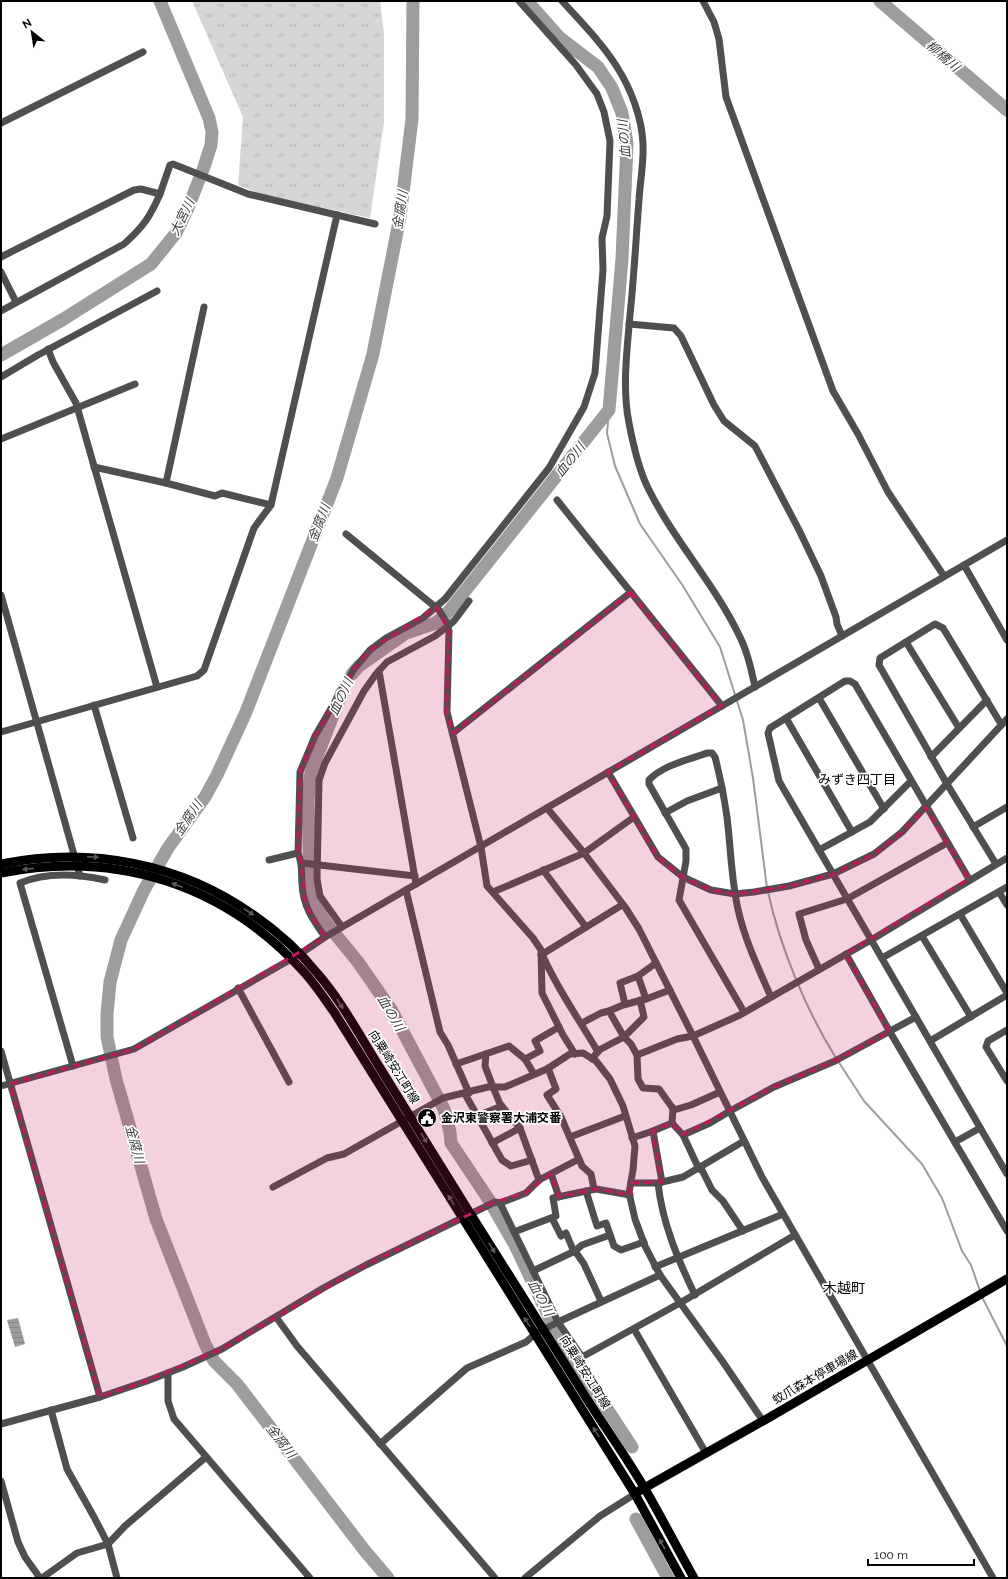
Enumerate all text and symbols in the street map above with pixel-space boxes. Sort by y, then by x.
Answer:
north arrow [12,12,52,52]
text: N [20,16,34,32]
water label: 柳橋川 [923,38,964,76]
water label: 血の川 [615,117,633,159]
water label: 金腐川 [390,188,411,230]
water label: 大宮川 [167,194,198,238]
water label: 血の川 [552,439,589,480]
water label: 金腐川 [305,500,334,544]
water label: 血の川 [326,674,357,718]
district label: みずき四丁目 [818,772,896,787]
water label: 金腐川 [171,796,206,838]
one-way arrow [87,854,99,861]
one-way arrow [22,866,34,872]
one-way arrow [171,881,183,887]
one-way arrow [244,908,254,916]
water label: 血の川 [375,992,408,1035]
one-way arrow [336,998,343,1010]
street label: 向粟崎安江町線 [366,1028,422,1106]
public building icon: 金沢東警察署大浦交番 [416,1107,438,1129]
place label: 金沢東警察署大浦交番 [441,1111,562,1125]
water label: 金腐川 [123,1123,148,1167]
one-way arrow [420,1132,427,1144]
one-way arrow [447,1195,455,1205]
one-way arrow [488,1243,496,1253]
water label: 血の川 [525,1277,558,1320]
district label: 木越町 [823,1280,865,1296]
one-way arrow [524,1316,531,1328]
street label: 向粟崎安江町線 [557,1333,613,1411]
street label: 蚊爪森本停車場線 [770,1347,860,1407]
water label: 金腐川 [263,1421,300,1463]
one-way arrow [593,1426,600,1438]
one-way arrow [659,1538,666,1550]
scale bar [868,1541,974,1567]
text: 100 m [874,1548,908,1562]

